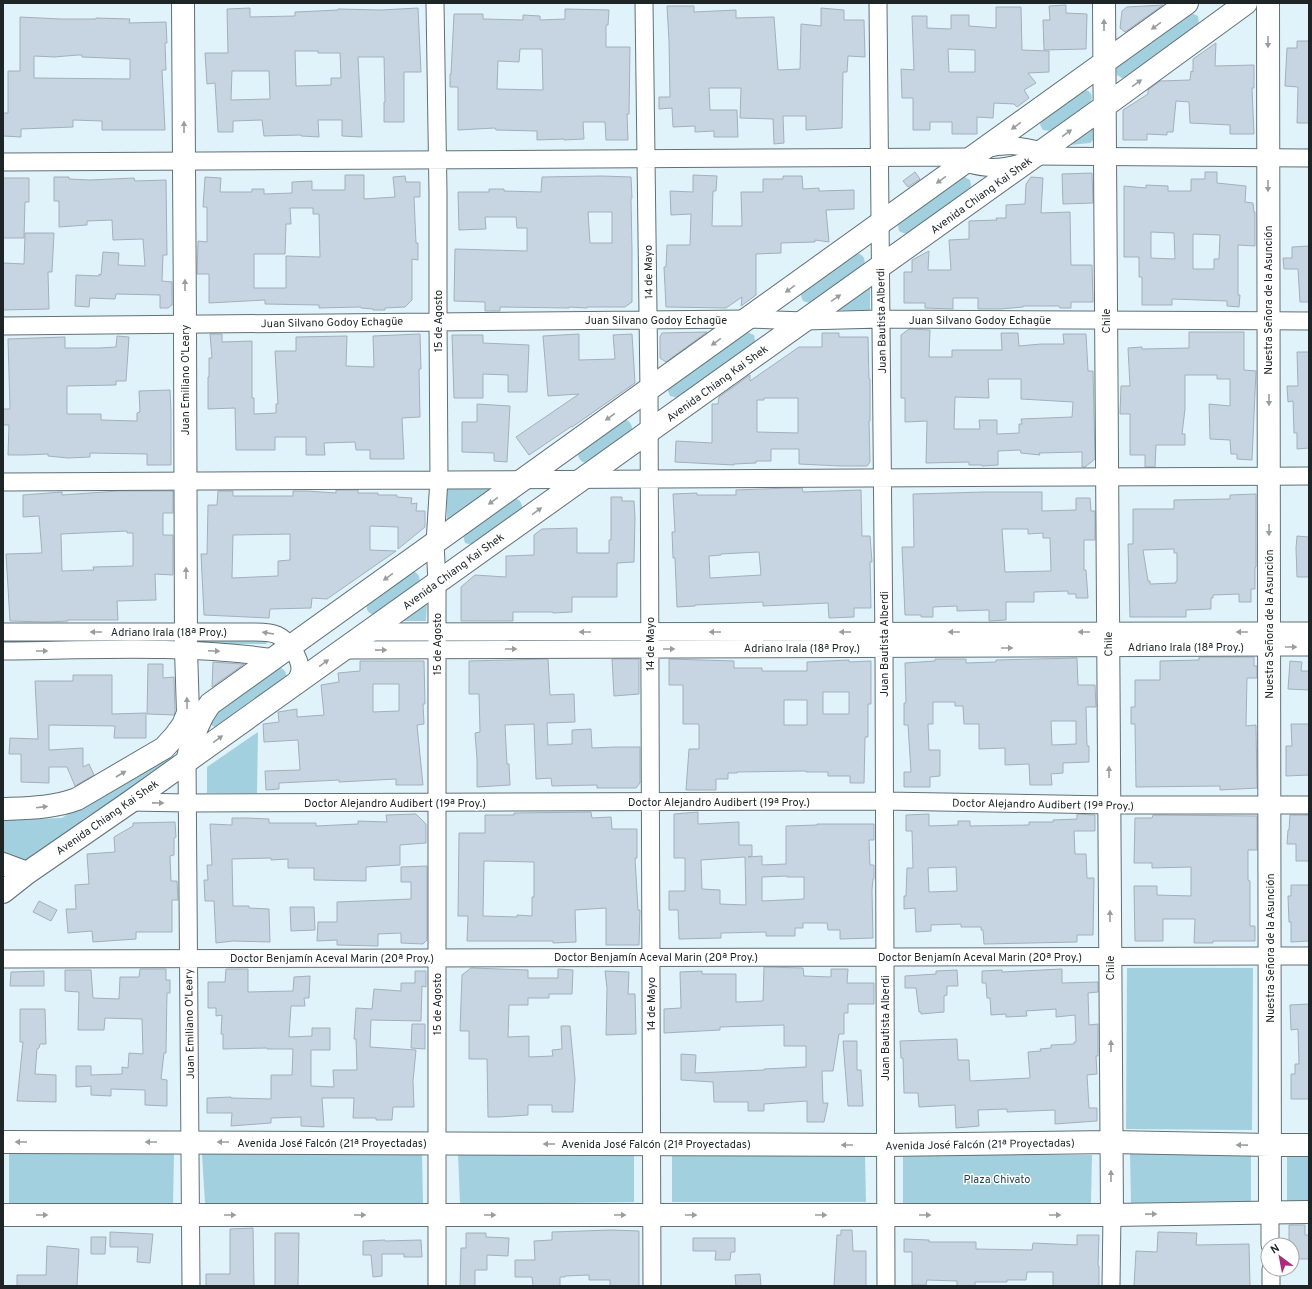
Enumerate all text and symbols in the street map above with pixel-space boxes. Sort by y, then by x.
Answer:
one-way arrow [1101,18,1107,31]
one-way arrow [1150,22,1161,30]
one-way arrow [1265,36,1271,49]
one-way arrow [1131,79,1142,87]
one-way arrow [180,121,187,133]
one-way arrow [1011,122,1021,130]
one-way arrow [1061,129,1072,137]
street label: Avenida Chiang Kai Shek [928,154,1035,237]
one-way arrow [935,176,946,184]
one-way arrow [1265,180,1271,193]
street label: Nuestra Señora de la Asunción [1262,225,1276,375]
street label: 14 de Mayo [642,245,656,299]
street label: Juan Bautista Alberdi [874,268,890,374]
one-way arrow [182,278,188,291]
one-way arrow [784,284,795,293]
street label: 15 de Agosto [432,290,446,352]
one-way arrow [830,294,841,302]
street label: Chile [1100,308,1114,333]
street label: Juan Silvano Godoy Echagüe [585,314,727,328]
street label: Juan Silvano Godoy Echagüe [909,314,1051,328]
street label: Juan Silvano Godoy Echagüe [261,315,403,331]
street label: Juan Emiliano O'Leary [179,324,193,435]
one-way arrow [711,338,721,346]
street label: Avenida Chiang Kai Shek [664,342,771,425]
one-way arrow [1266,394,1272,407]
one-way arrow [605,413,616,421]
one-way arrow [488,497,499,505]
one-way arrow [532,507,542,515]
one-way arrow [1266,524,1272,537]
street label: Avenida Chiang Kai Shek [400,530,507,613]
street label: Nuestra Señora de la Asunción [1263,549,1277,699]
one-way arrow [183,566,189,579]
one-way arrow [383,573,393,581]
street label: Juan Bautista Alberdi [878,591,892,697]
street label: 15 de Agosto [431,613,445,675]
street label: 14 de Mayo [644,617,658,671]
street label: Adriano Irala (18ª Proy.) [111,626,227,640]
one-way arrow [89,629,102,635]
one-way arrow [578,629,591,635]
one-way arrow [708,629,721,635]
one-way arrow [838,629,851,635]
one-way arrow [947,629,960,635]
one-way arrow [1077,629,1090,635]
one-way arrow [1235,629,1248,635]
one-way arrow [262,630,274,636]
street label: Chile [1102,631,1116,657]
street label: Adriano Irala (18ª Proy.) [1128,641,1244,655]
street label: Adriano Irala (18ª Proy.) [744,642,860,656]
one-way arrow [1285,644,1298,650]
one-way arrow [1001,645,1014,651]
one-way arrow [505,646,518,652]
one-way arrow [663,646,676,652]
one-way arrow [375,647,388,653]
one-way arrow [36,648,49,654]
one-way arrow [208,648,220,655]
one-way arrow [319,659,329,667]
one-way arrow [184,696,190,709]
one-way arrow [213,735,224,743]
one-way arrow [1106,765,1112,778]
one-way arrow [115,770,127,777]
street label: Avenida Chiang Kai Shek [54,777,162,859]
street label: Doctor Alejandro Audibert (19ª Proy.) [628,796,810,810]
street label: Doctor Alejandro Audibert (19ª Proy.) [952,796,1134,814]
street label: Doctor Alejandro Audibert (19ª Proy.) [304,797,486,811]
one-way arrow [152,799,164,806]
one-way arrow [36,804,48,810]
street label: Nuestra Señora de la Asunción [1264,873,1278,1023]
one-way arrow [1107,909,1113,922]
street label: Doctor Benjamín Aceval Marin (20ª Proy.) [554,951,758,965]
street label: Doctor Benjamín Aceval Marin (20ª Proy.) [878,951,1082,965]
street label: Doctor Benjamín Aceval Marin (20ª Proy.) [230,952,434,966]
street label: Chile [1104,955,1118,980]
street label: Juan Emiliano O'Leary [182,968,198,1080]
street label: 15 de Agosto [431,973,445,1035]
street label: Juan Bautista Alberdi [879,975,893,1081]
street label: 14 de Mayo [645,977,659,1031]
one-way arrow [1108,1039,1114,1052]
street label: Avenida José Falcón (21ª Proyectadas) [885,1136,1075,1154]
street label: Avenida José Falcón (21ª Proyectadas) [237,1137,427,1151]
street label: Avenida José Falcón (21ª Proyectadas) [561,1138,751,1152]
one-way arrow [14,1139,27,1145]
one-way arrow [144,1139,157,1145]
one-way arrow [216,1139,229,1145]
one-way arrow [542,1141,555,1147]
one-way arrow [840,1142,853,1148]
one-way arrow [1235,1142,1248,1148]
one-way arrow [1108,1170,1115,1182]
park label: Plaza Chivato [964,1173,1030,1187]
one-way arrow [1145,1211,1158,1217]
one-way arrow [36,1212,49,1218]
one-way arrow [224,1212,237,1218]
one-way arrow [354,1212,367,1218]
one-way arrow [484,1212,497,1218]
one-way arrow [614,1212,627,1218]
one-way arrow [685,1212,698,1218]
one-way arrow [815,1212,828,1218]
one-way arrow [919,1212,932,1218]
one-way arrow [1049,1212,1062,1218]
north arrow [1260,1237,1300,1277]
text: N [1268,1241,1282,1257]

